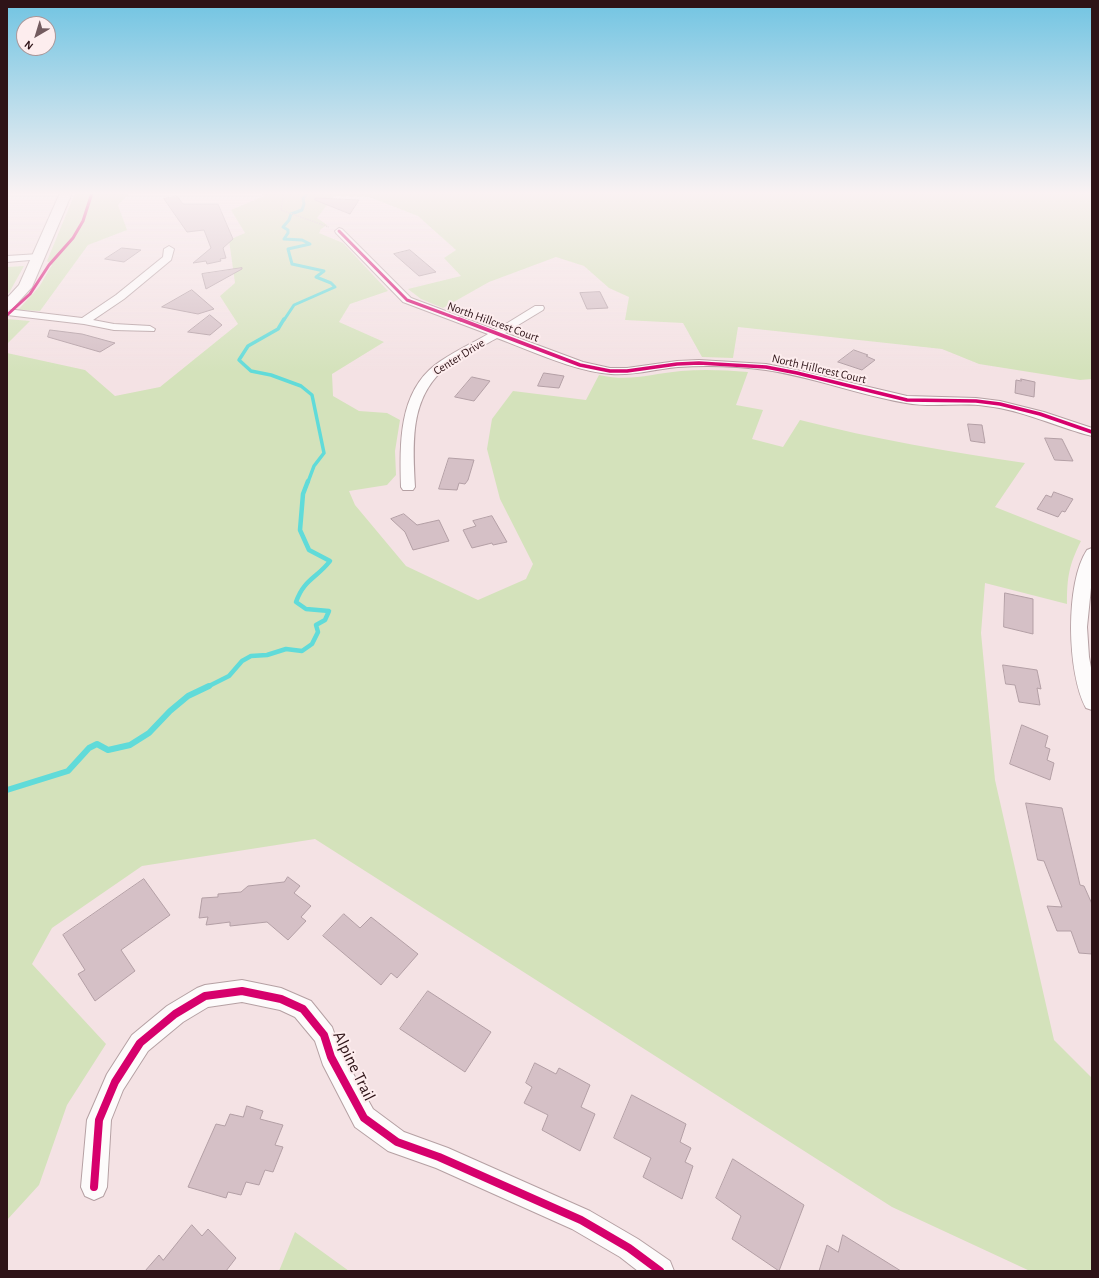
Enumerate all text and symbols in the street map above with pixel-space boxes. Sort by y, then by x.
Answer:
north arrow [16,16,56,56]
text: N [23,38,35,52]
street label: North Hillcrest Court [445,299,541,345]
street label: Center Drive [431,336,487,378]
street label: North Hillcrest Court [770,351,868,387]
street label: Alpine Trail [328,1028,380,1104]

